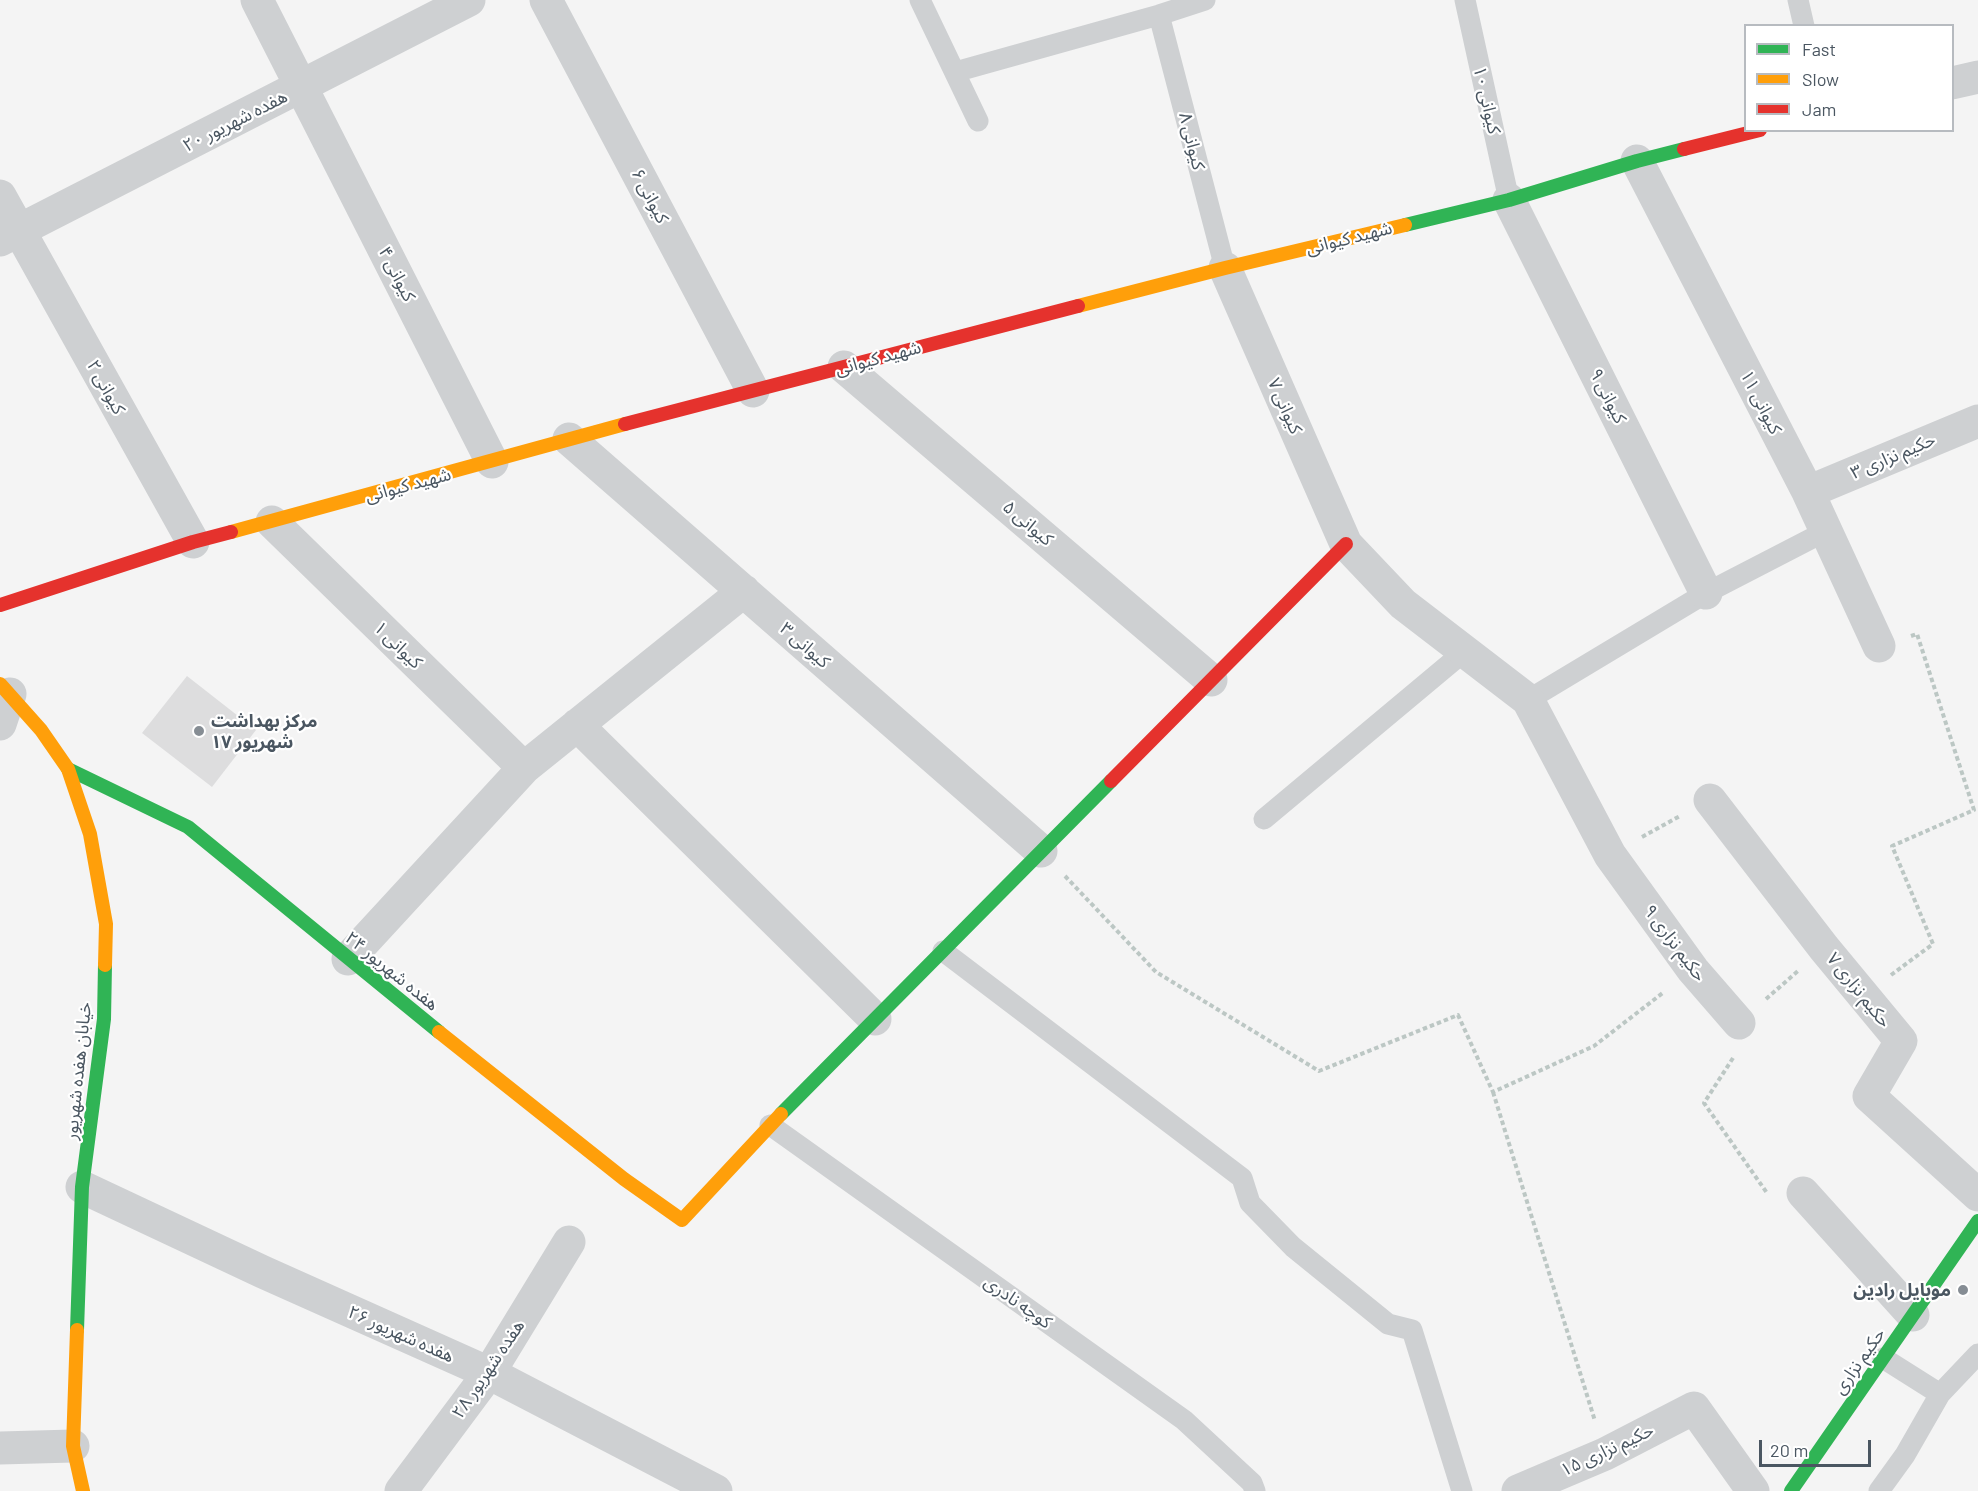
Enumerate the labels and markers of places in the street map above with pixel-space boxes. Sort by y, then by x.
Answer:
place label: مرکز بهداشت ۱۷ شهریور [211,710,318,752]
marker: مرکز بهداشت ۱۷ شهریور [192,724,206,738]
place label: موبایل رادین [1853,1279,1951,1301]
marker: موبایل رادین [1956,1283,1970,1297]

